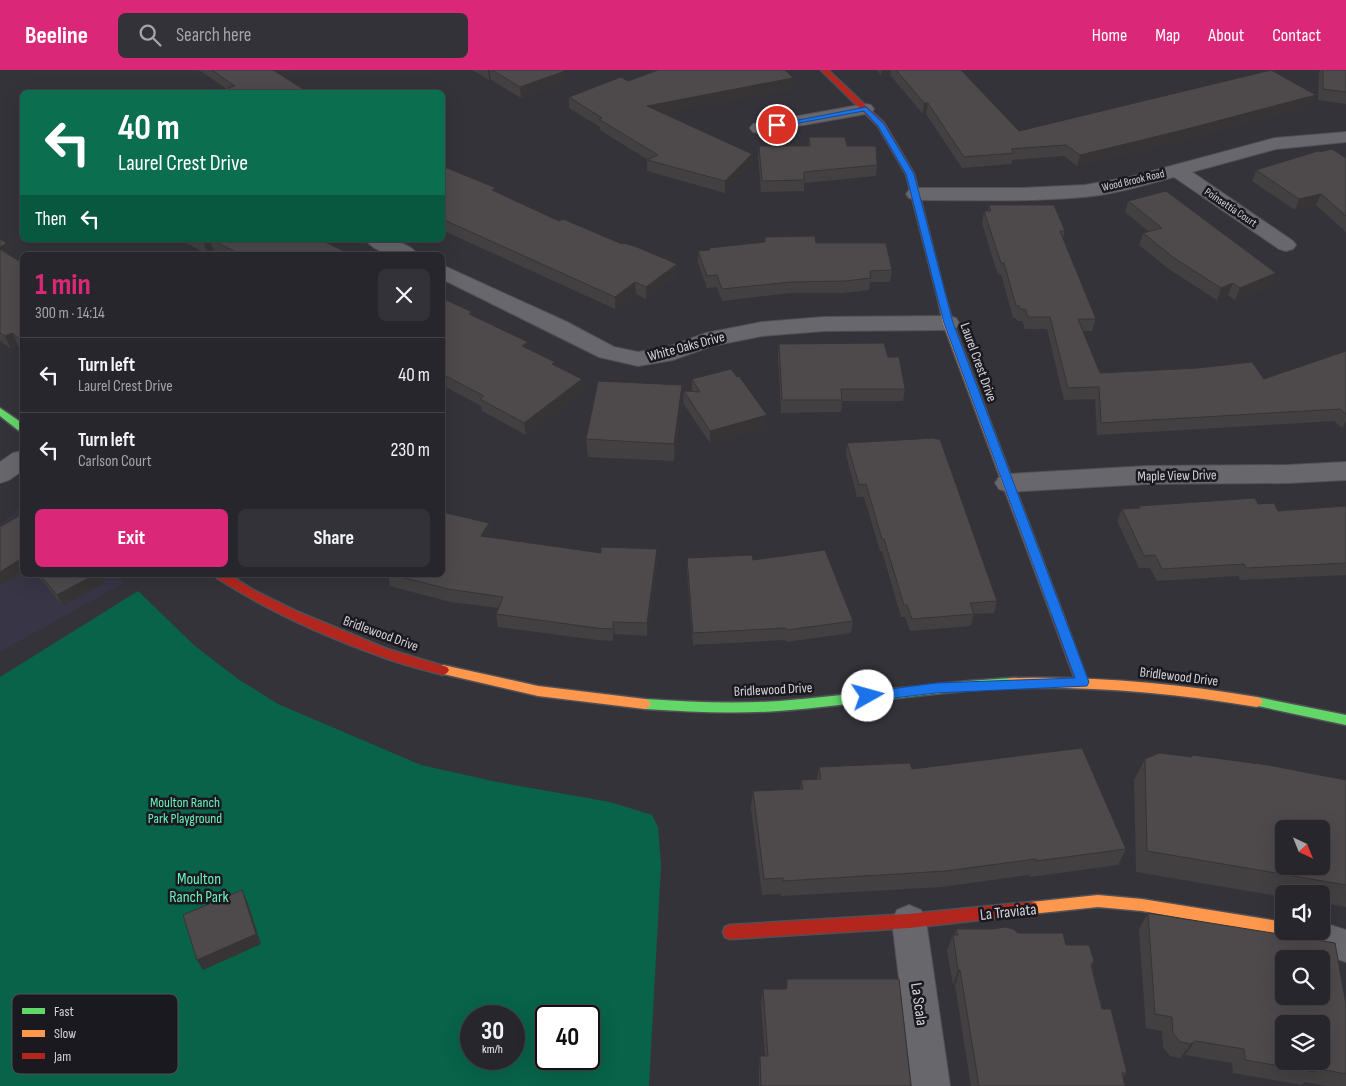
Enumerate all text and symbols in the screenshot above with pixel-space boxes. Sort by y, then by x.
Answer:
search box [118,13,468,58]
text: Beeline [25,21,88,50]
icon: search [136,21,164,49]
text: Search here [176,24,251,47]
text: Home [1092,25,1127,46]
text: Map [1155,25,1180,46]
text: About [1208,25,1244,46]
text: Contact [1272,25,1321,46]
pin [756,104,798,146]
text: 40 m [118,107,180,150]
icon: left [35,110,100,175]
icon: arrive [763,111,791,139]
text: Laurel Crest Drive [118,150,248,177]
street label: Wood Brook Road [1101,167,1166,194]
street label: Poinsettia Court [1202,185,1260,230]
icon: left [76,205,104,233]
text: Then [35,208,66,231]
text: 1 min [35,267,91,303]
button: close [378,269,430,321]
text: 300 m · 14:14 [35,304,105,323]
street label: Laurel Crest Drive [956,320,1001,404]
street label: White Oaks Drive [646,328,726,365]
text: Turn left [78,354,135,377]
icon: left [35,361,63,389]
text: 40 m [398,364,430,387]
text: Laurel Crest Drive [78,377,173,396]
text: Turn left [78,429,135,452]
icon: left [35,436,63,464]
text: 230 m [390,439,430,462]
text: Carlson Court [78,452,152,471]
street label: Maple View Drive [1137,466,1217,485]
button: Exit [35,509,228,567]
button: Share [238,509,430,567]
street label: Bridlewood Drive [341,612,421,655]
street label: Bridlewood Drive [1139,663,1219,690]
position arrow [841,669,893,721]
street label: Bridlewood Drive [733,679,813,700]
park label: Moulton Ranch Park Playground [148,794,222,827]
north arrow [1275,820,1330,875]
map controls [1275,820,1330,1070]
park label: Moulton Ranch Park [169,870,229,907]
button: sound [1275,885,1330,940]
street label: La Traviata [979,900,1037,925]
button: search [1275,950,1330,1005]
street label: La Scala [906,982,931,1027]
legend [12,994,178,1074]
text: Fast [54,1003,74,1020]
speed limit sign: 40 [535,1005,600,1070]
button: layers [1275,1015,1330,1070]
text: 30 [481,1016,504,1047]
text: Slow [54,1025,76,1042]
text: km/h [482,1042,503,1057]
text: Jam [53,1048,71,1065]

